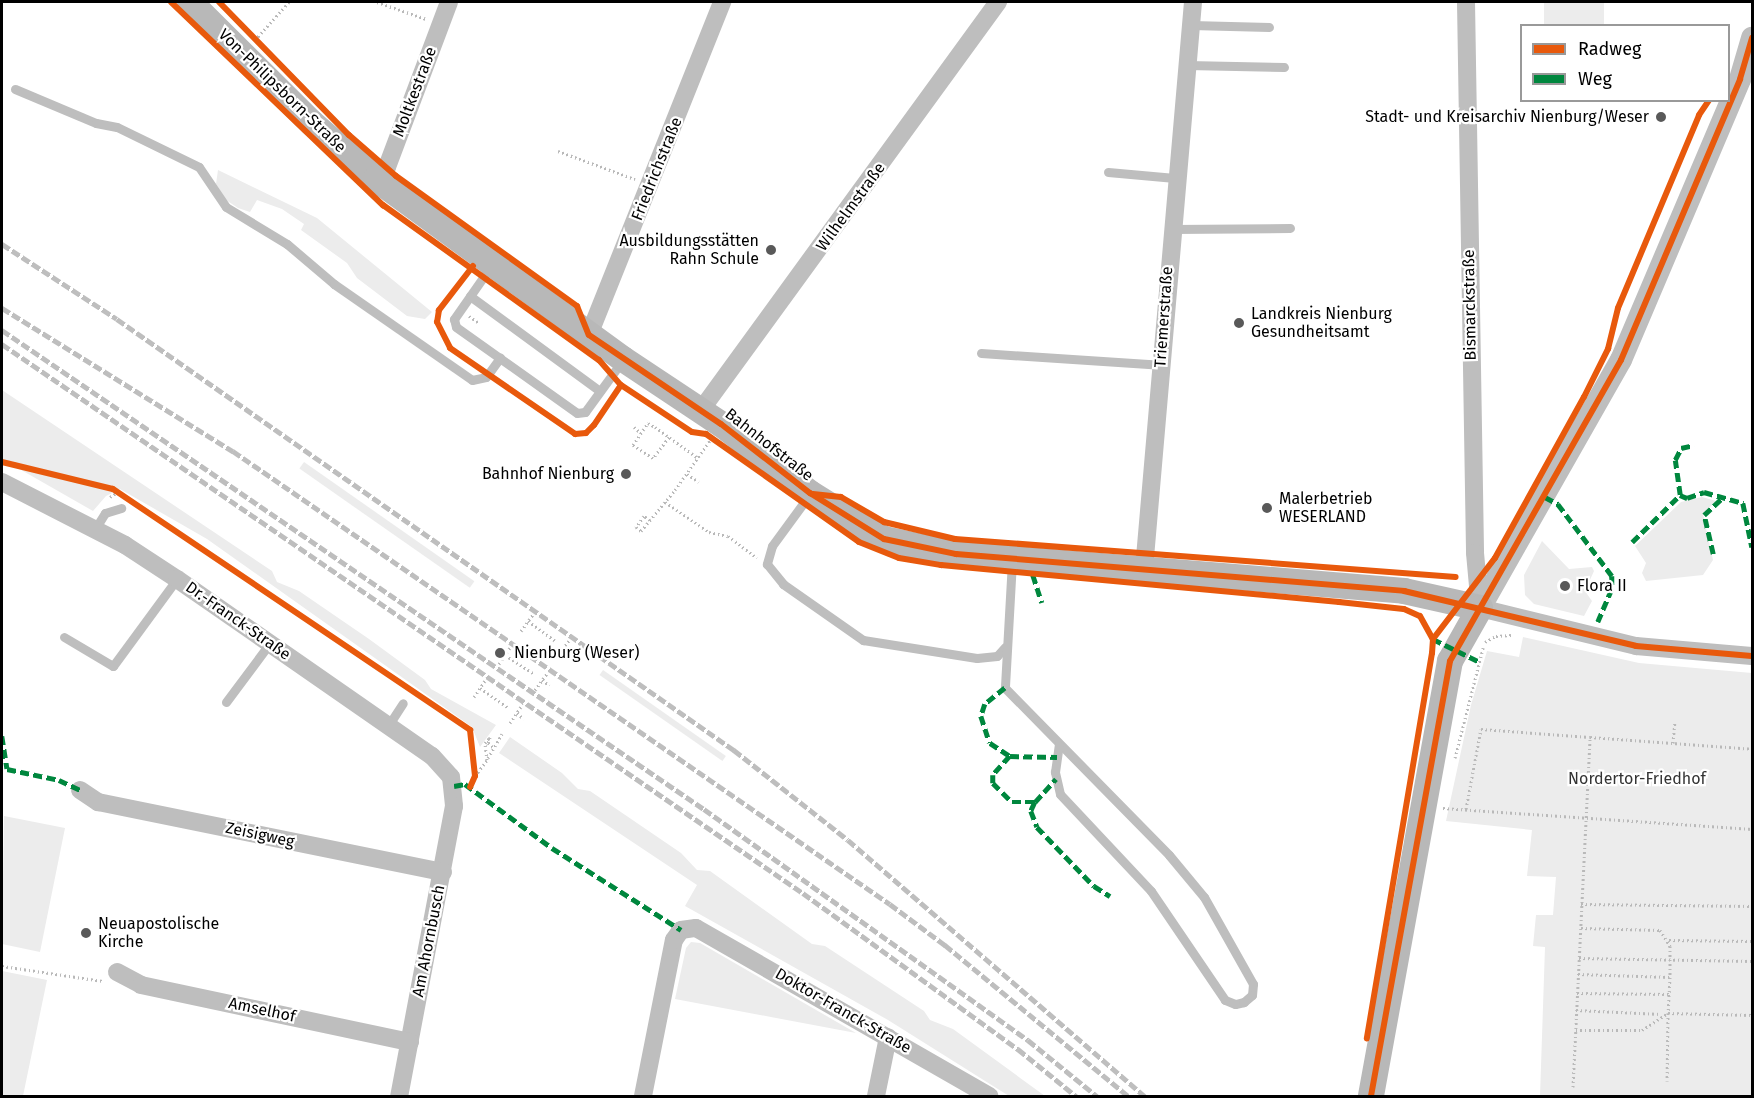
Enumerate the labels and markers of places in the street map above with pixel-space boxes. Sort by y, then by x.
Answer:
place label: Stadt- und Kreisarchiv Nienburg/Weser [1365,107,1649,127]
marker: Stadt- und Kreisarchiv Nienburg/Weser [1654,110,1668,124]
place label: Ausbildungsstätten Rahn Schule [619,231,759,269]
marker: Ausbildungsstätten Rahn Schule [764,243,778,257]
place label: Landkreis Nienburg Gesundheitsamt [1251,304,1392,342]
marker: Landkreis Nienburg Gesundheitsamt [1232,316,1246,330]
place label: Bahnhof Nienburg [482,464,614,484]
marker: Bahnhof Nienburg [619,467,633,481]
place label: Malerbetrieb WESERLAND [1279,489,1372,527]
marker: Malerbetrieb WESERLAND [1260,501,1274,515]
place label: Flora II [1577,576,1627,596]
marker: Flora II [1558,579,1572,593]
place label: Nienburg (Weser) [514,643,639,663]
marker: Nienburg (Weser) [491,644,509,662]
place label: Neuapostolische Kirche [98,914,219,952]
marker: Neuapostolische Kirche [79,926,93,940]

